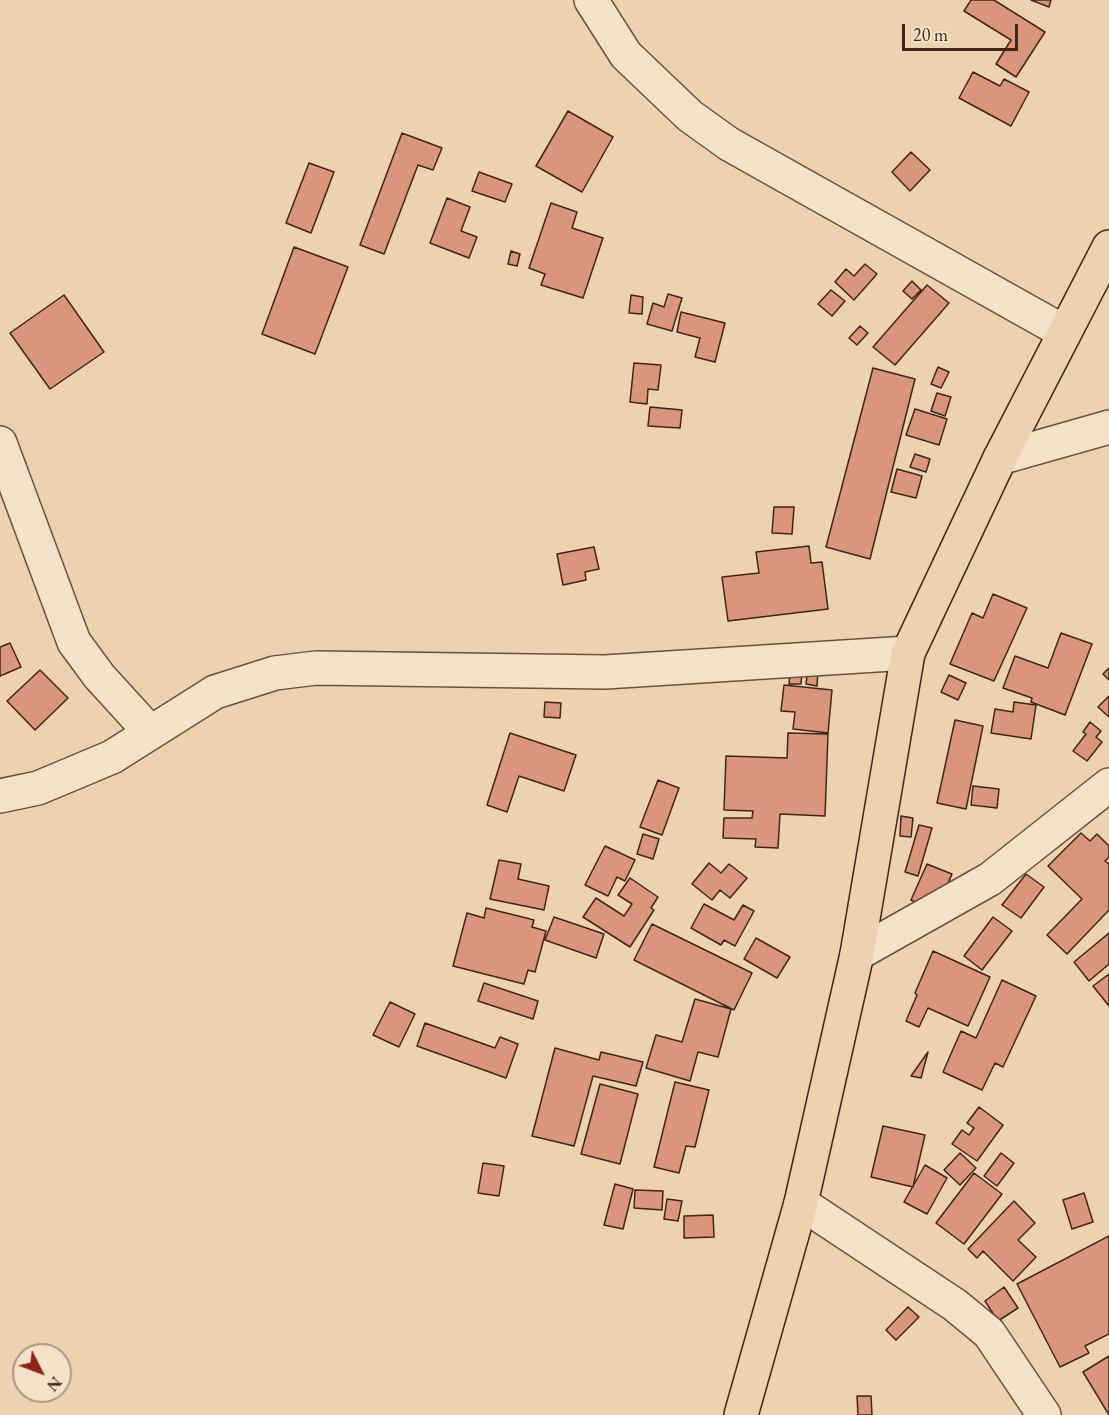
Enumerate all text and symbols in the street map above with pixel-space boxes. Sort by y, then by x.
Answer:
scale bar [905,12,1020,50]
text: 20 m [913,23,948,46]
north arrow [12,1343,72,1403]
text: N [42,1372,66,1396]

